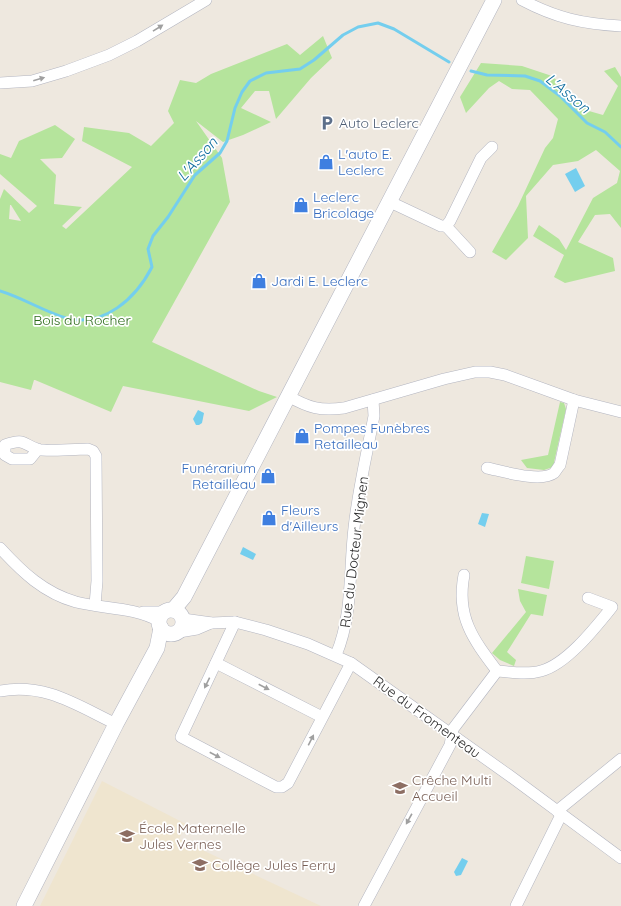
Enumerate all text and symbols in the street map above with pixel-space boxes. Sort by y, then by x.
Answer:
one-way arrow [152,25,164,32]
water label: L'Asson [542,69,594,117]
one-way arrow [33,76,45,82]
parking icon: Auto Leclerc [318,114,336,132]
place label: Auto Leclerc [339,114,419,132]
water label: L'Asson [173,133,222,185]
place label: L'auto E. Leclerc [338,145,392,179]
shop icon: L'auto E. Leclerc [317,153,335,171]
place label: Leclerc Bricolage [313,188,374,222]
shop icon: Leclerc Bricolage [292,196,310,214]
shop icon: Jardi E. Leclerc [250,272,268,290]
place label: Jardi E. Leclerc [271,272,368,290]
park label: Bois du Rocher [33,311,131,329]
place label: Pompes Funèbres Retailleau [314,419,430,453]
shop icon: Pompes Funèbres Retailleau [293,427,311,445]
place label: Funérarium Retailleau [181,459,256,493]
shop icon: Funérarium Retailleau [259,467,277,485]
street label: Rue du Docteur Mignen [336,475,372,629]
place label: Fleurs d'Ailleurs [281,501,338,535]
shop icon: Fleurs d'Ailleurs [260,509,278,527]
street label: Rue du Fromenteau [370,672,484,762]
one-way arrow [204,677,210,689]
one-way arrow [258,684,270,690]
one-way arrow [307,734,314,746]
one-way arrow [210,752,221,759]
place label: Crêche Multi Accueil [412,771,492,805]
school or university icon: Crêche Multi Accueil [391,779,409,797]
one-way arrow [406,813,413,825]
place label: École Maternelle Jules Vernes [139,819,246,853]
school or university icon: École Maternelle Jules Vernes [118,827,136,845]
school or university icon: Collège Jules Ferry [191,856,209,874]
place label: Collège Jules Ferry [212,856,336,874]

